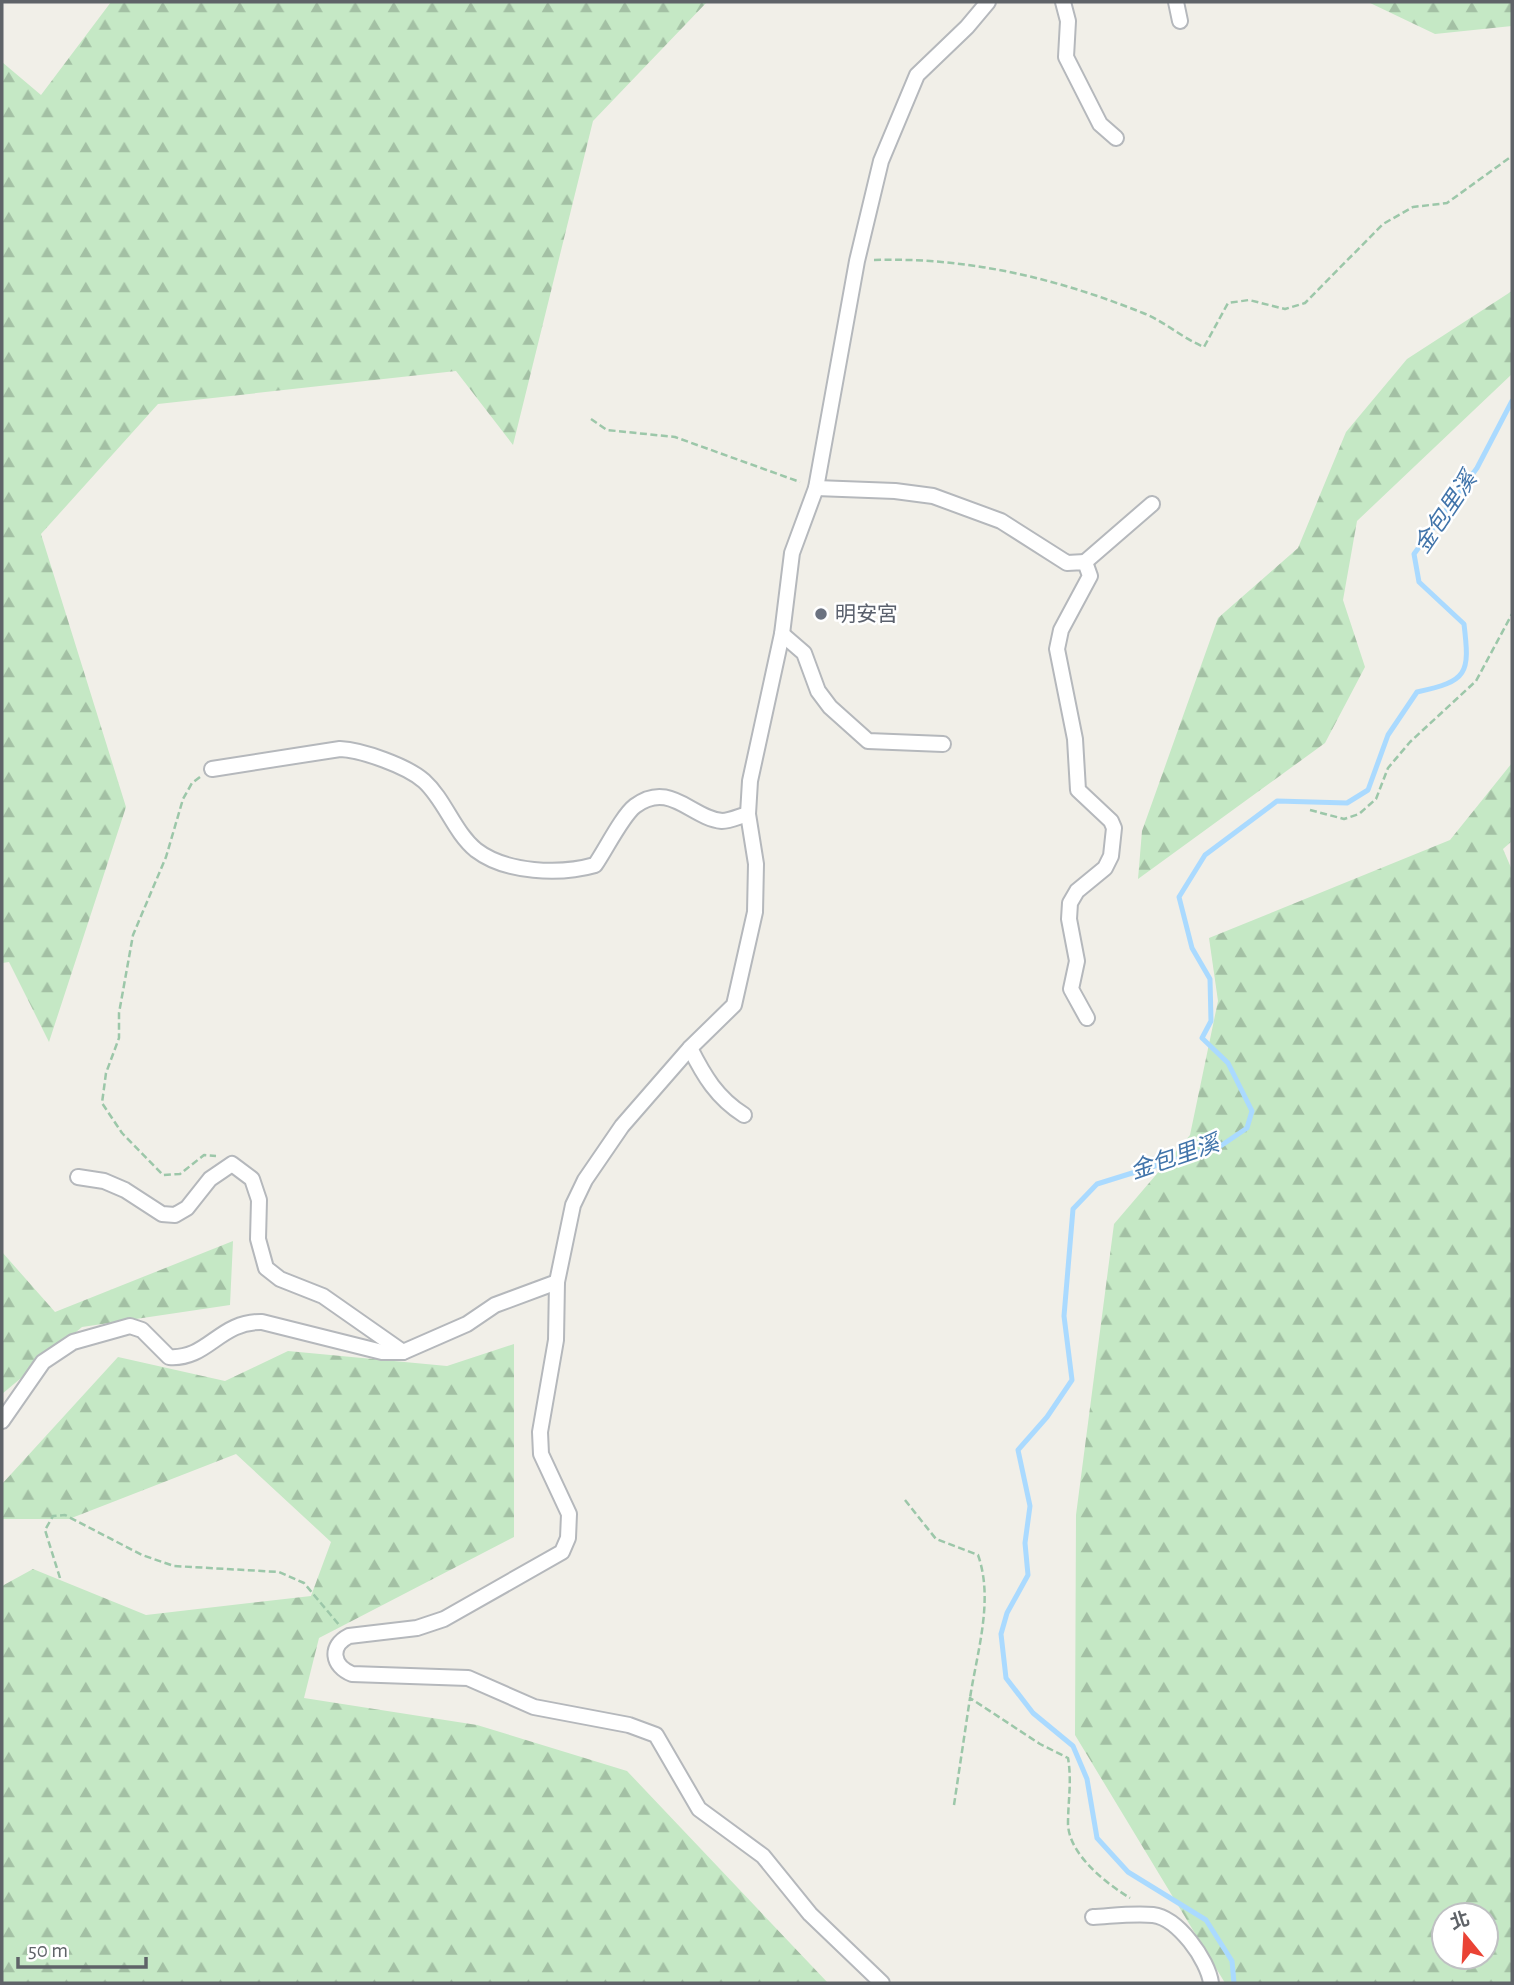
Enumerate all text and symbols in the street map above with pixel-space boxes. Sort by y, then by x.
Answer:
water label: 金包里溪 [1409,465,1483,558]
place label: 明安宮 [835,603,898,625]
marker: 明安宮 [813,606,829,622]
water label: 金包里溪 [1127,1129,1225,1184]
north arrow [1430,1901,1500,1971]
text: 北 [1448,1908,1472,1933]
scale bar [18,1926,145,1970]
text: 50 m [28,1940,68,1961]

